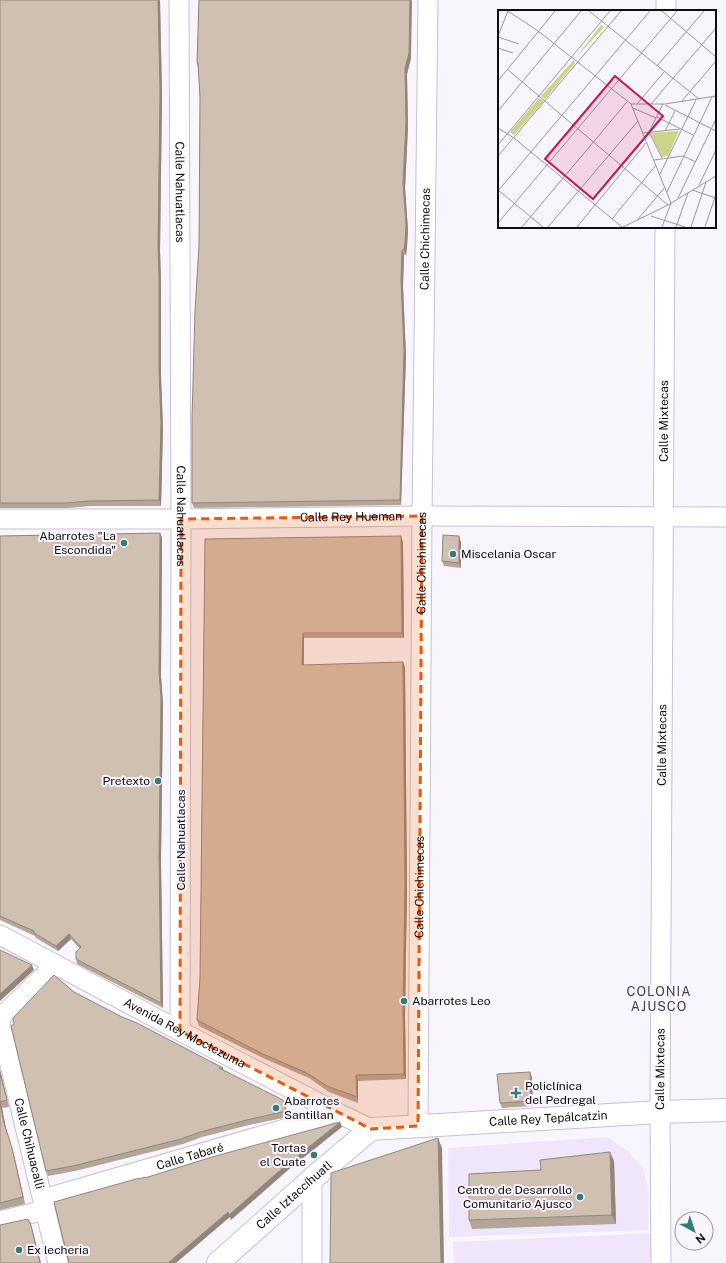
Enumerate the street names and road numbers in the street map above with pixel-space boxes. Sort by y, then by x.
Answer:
street label: Calle Nahuatlacas [173,141,187,243]
street label: Calle Chichimecas [418,188,433,290]
street label: Calle Mixtecas [657,380,671,462]
street label: Calle Nahuatlacas [174,465,188,567]
street label: Calle Rey Hueman [300,509,402,525]
street label: Calle Chichimecas [414,512,429,614]
street label: Calle Mixtecas [655,704,669,786]
street label: Calle Nahuatlacas [174,789,188,891]
street label: Calle Chichimecas [412,836,427,938]
street label: Avenida Rey Moctezuma [121,995,248,1071]
street label: Calle Mixtecas [653,1028,667,1110]
street label: Calle Chihuacalli [11,1097,47,1190]
street label: Calle Rey Tepálcatzin [489,1108,608,1129]
street label: Calle Tabaré [155,1140,225,1173]
street label: Calle Iztaccíhuatl [253,1158,335,1232]

